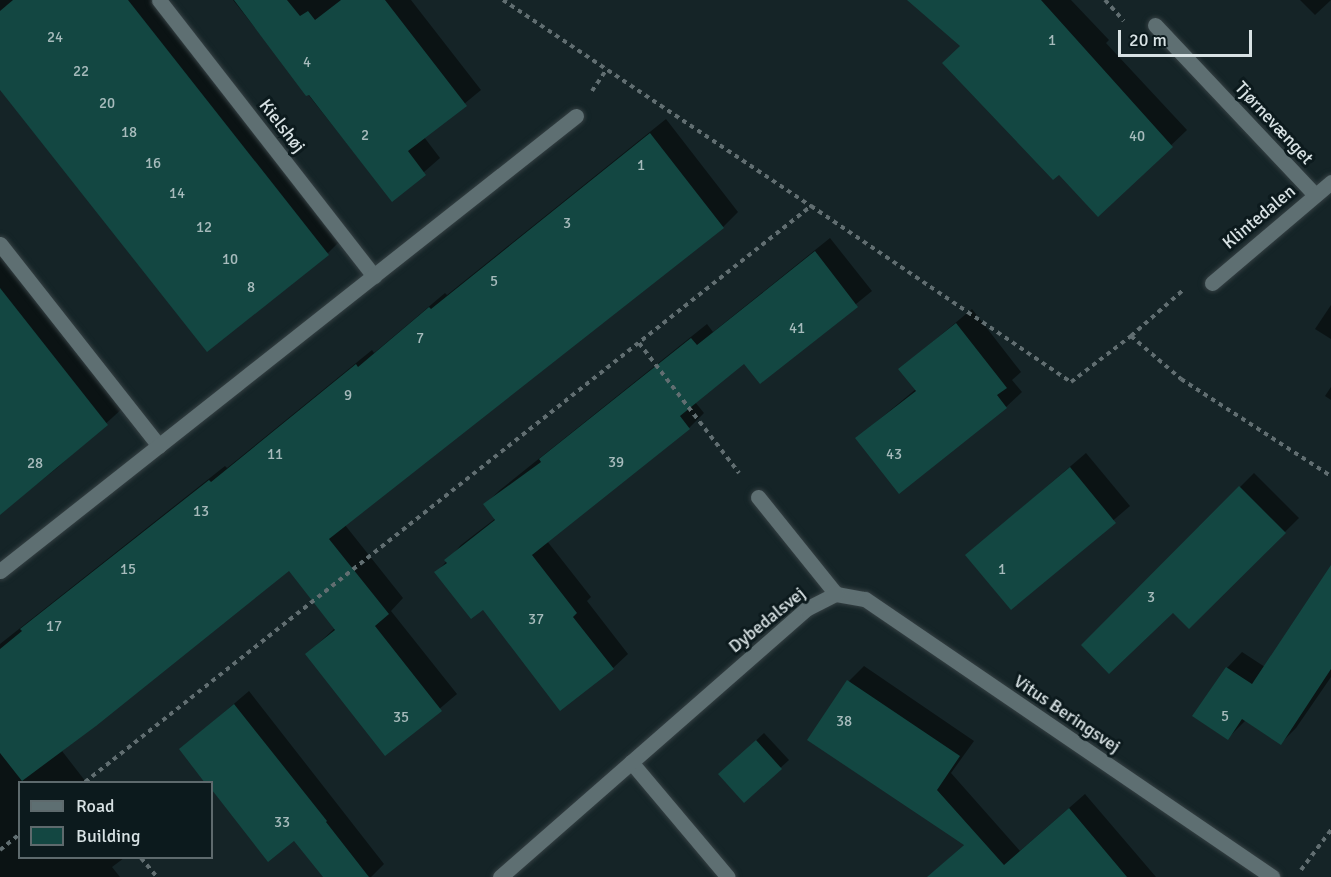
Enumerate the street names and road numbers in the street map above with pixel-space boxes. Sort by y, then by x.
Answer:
street label: Tjørnevænget [1230,77,1318,169]
street label: Kielshøj [254,95,310,157]
street label: Klintedalen [1218,180,1300,254]
street label: Dybedalsvej [724,583,810,657]
street label: Vitus Beringsvej [1010,670,1124,758]

